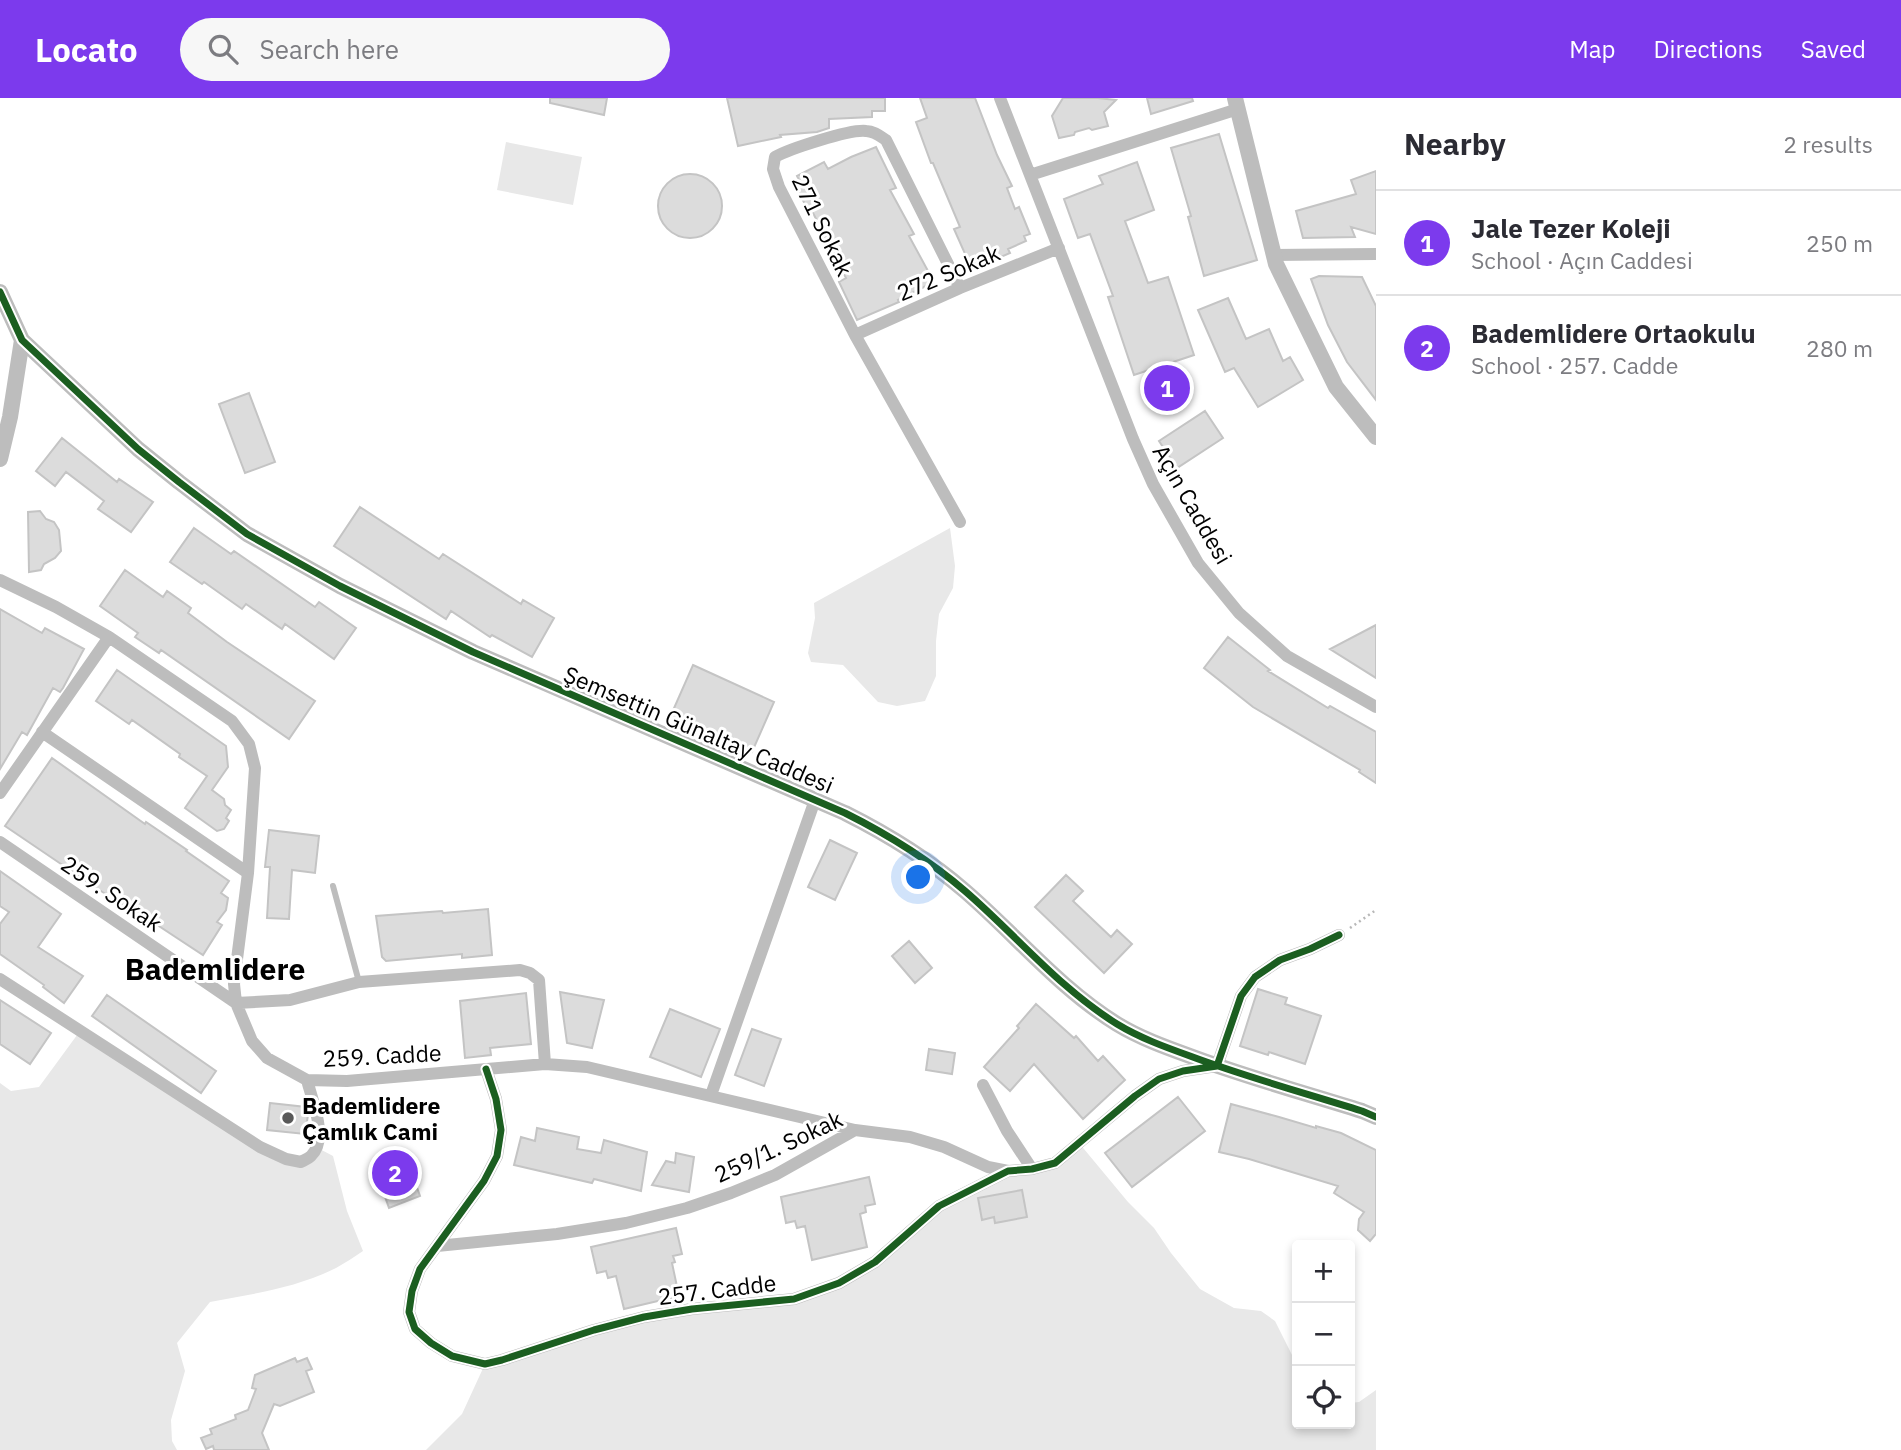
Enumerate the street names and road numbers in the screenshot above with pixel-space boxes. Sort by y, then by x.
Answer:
street label: 271 Sokak [786,169,860,281]
street label: 272 Sokak [892,237,1004,307]
street label: Açın Caddesi [1147,439,1239,569]
street label: Şemsettin Günaltay Caddesi [559,658,839,800]
street label: 259. Sokak [56,848,168,938]
street label: 259. Cadde [322,1037,442,1073]
street label: 259/1. Sokak [709,1103,847,1189]
street label: 257. Cadde [656,1267,778,1311]

